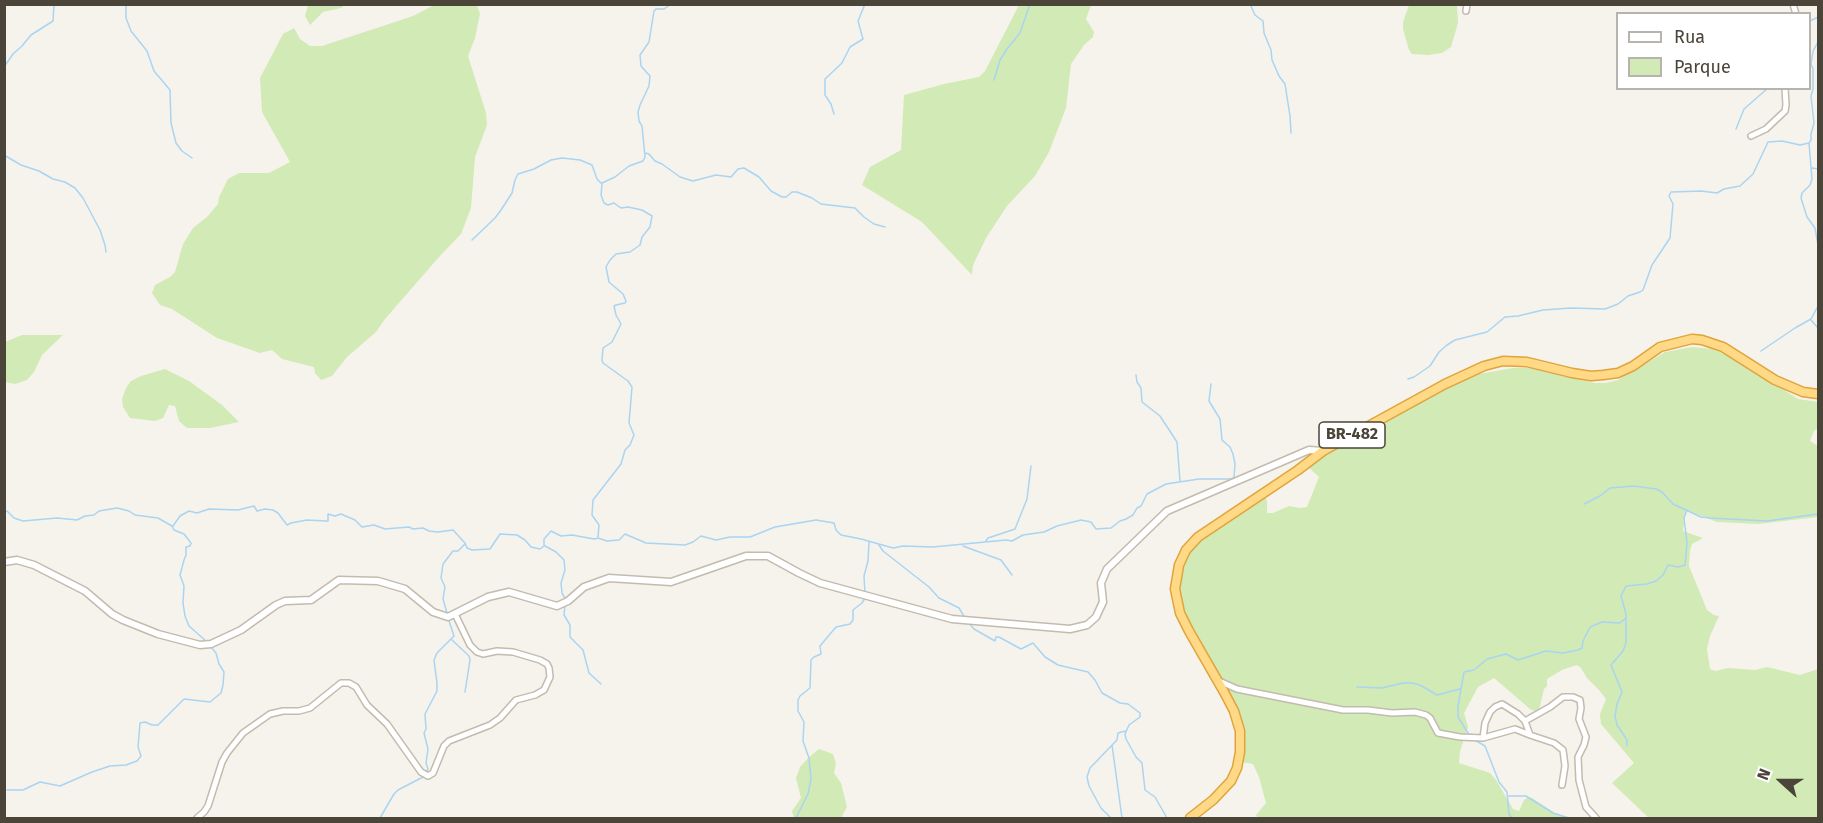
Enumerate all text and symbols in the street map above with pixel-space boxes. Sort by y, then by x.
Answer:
legend [1616,12,1811,90]
text: Rua [1674,26,1705,48]
text: Parque [1674,56,1731,78]
road number: BR-482 [1319,422,1385,448]
north arrow [1751,751,1811,811]
text: N [1753,766,1774,783]

